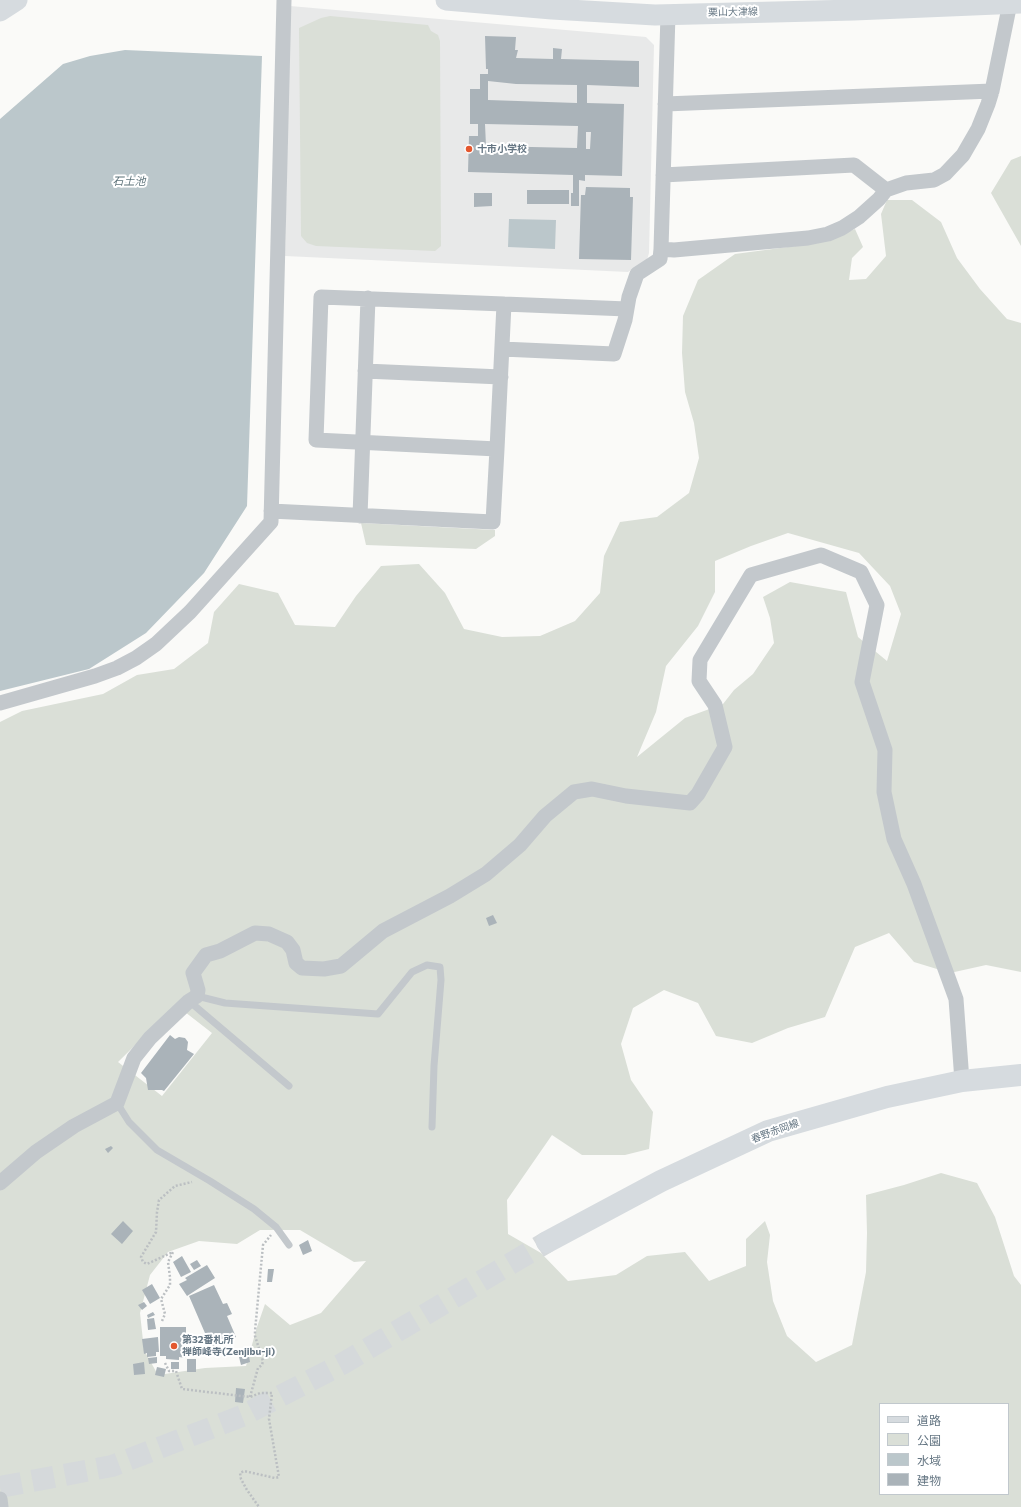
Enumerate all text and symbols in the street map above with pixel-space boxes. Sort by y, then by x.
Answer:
street label: 栗山大津線 [708,6,758,18]
place label: 十市小学校 [477,143,527,155]
marker: 十市小学校 [464,144,474,154]
water label: 石土池 [113,174,145,188]
street label: 春野赤岡線 [749,1117,801,1145]
place label: 第32番札所 禅師峰寺(Zenjibu-ji) [182,1334,275,1358]
marker: 第32番札所 禅師峰寺(Zenjibu-ji) [169,1341,179,1351]
legend [879,1403,1009,1495]
text: 道路 [917,1413,941,1427]
text: 公園 [917,1433,941,1447]
text: 水域 [917,1453,941,1467]
text: 建物 [917,1473,941,1487]

